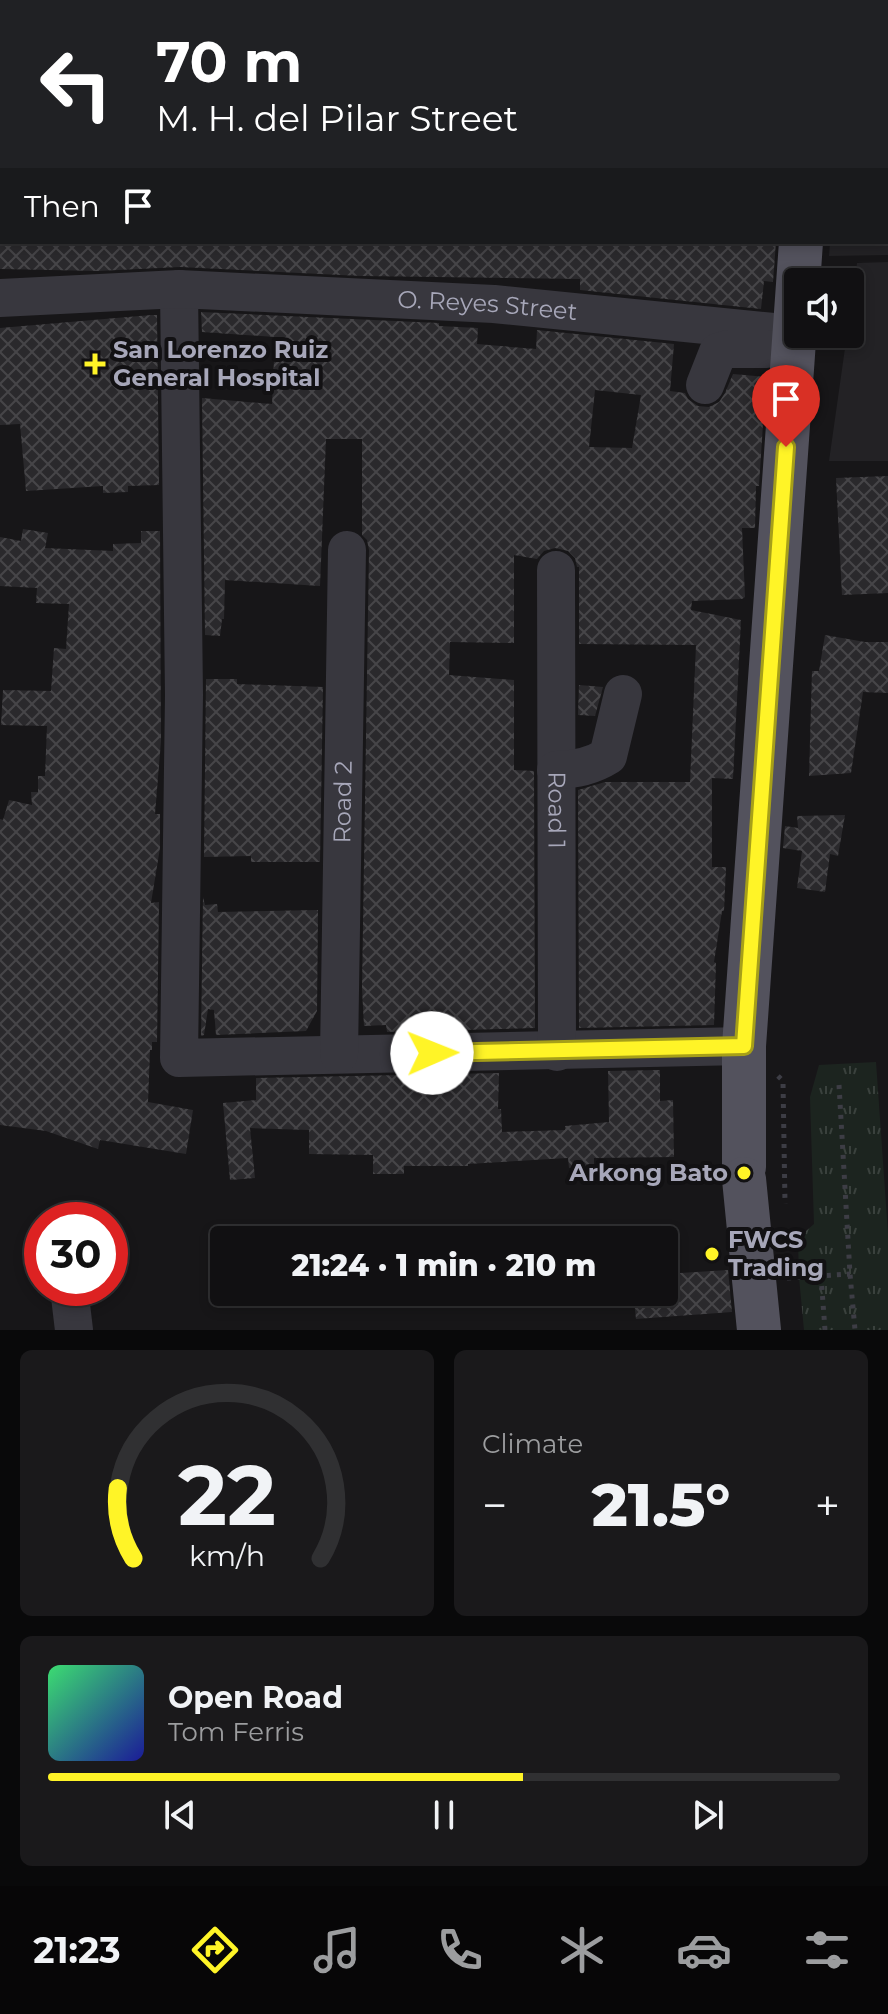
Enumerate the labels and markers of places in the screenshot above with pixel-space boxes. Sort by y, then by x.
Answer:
place label: San Lorenzo Ruiz General Hospital [113,335,328,392]
marker: San Lorenzo Ruiz General Hospital [84,353,106,375]
pin [752,365,820,447]
place label: Arkong Bato [568,1158,728,1187]
marker: Arkong Bato [735,1164,753,1182]
place label: FWCS Trading [728,1225,824,1282]
marker: FWCS Trading [703,1245,721,1263]

